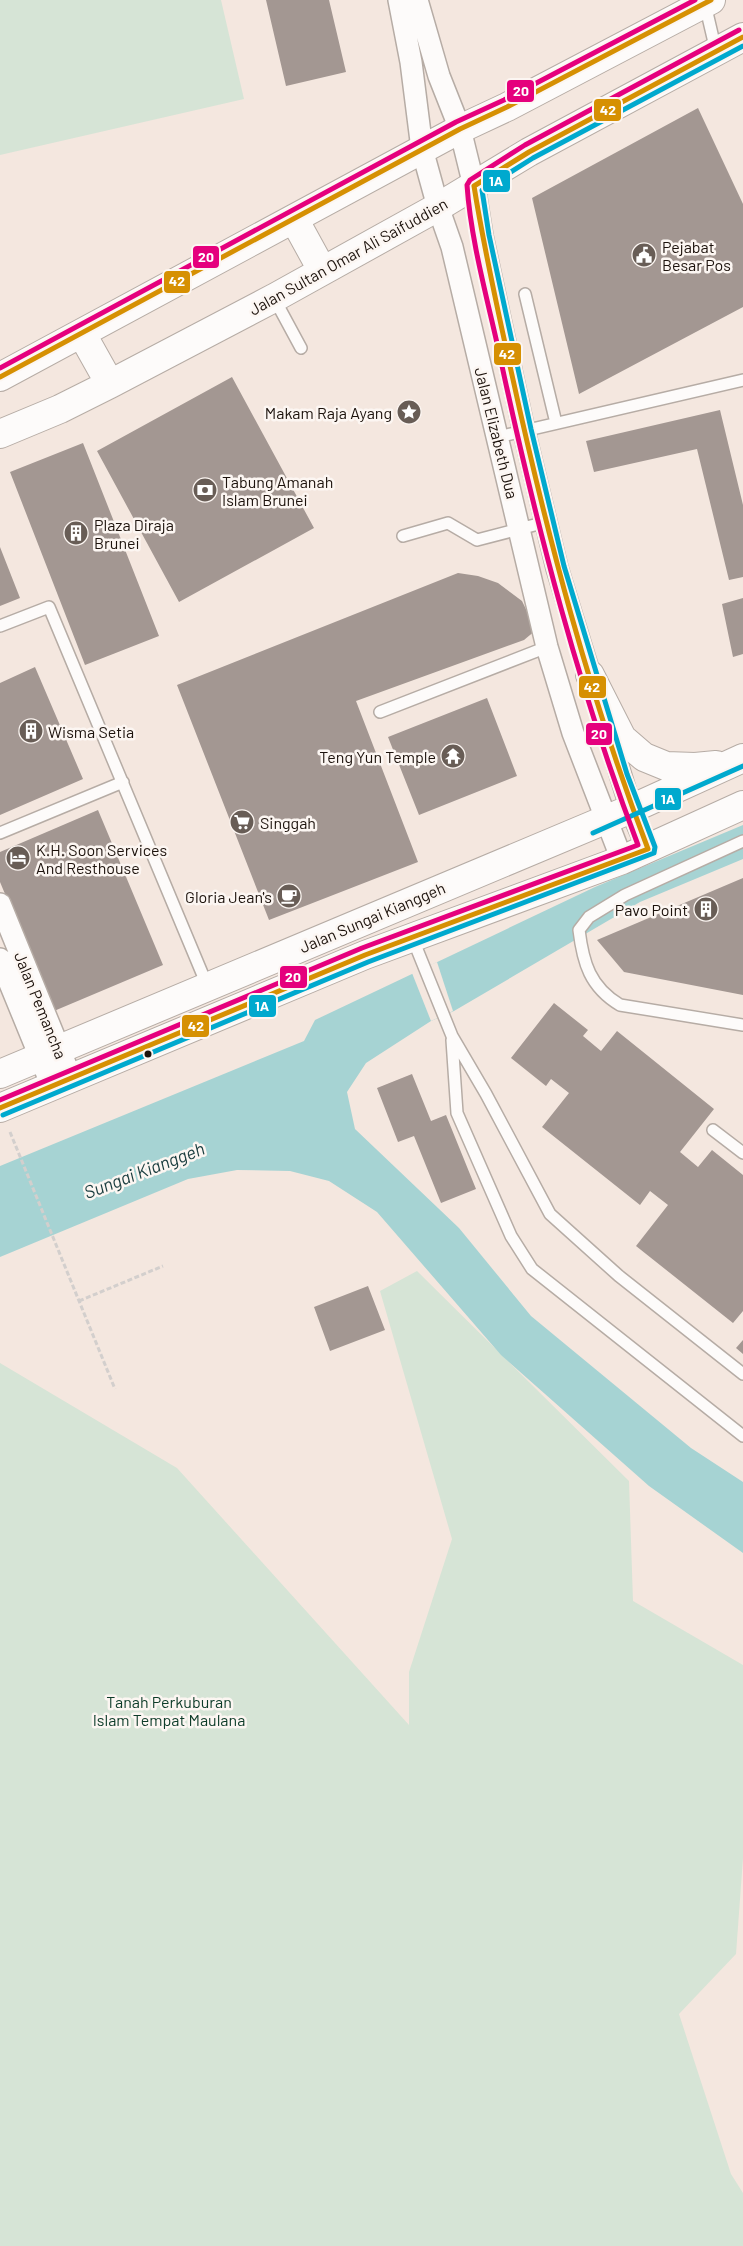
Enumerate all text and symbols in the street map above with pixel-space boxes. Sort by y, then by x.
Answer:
line badge: 20 [506,79,535,103]
text: 20 [513,82,529,99]
line badge: 42 [593,98,622,122]
text: 42 [600,101,616,118]
line badge: 1A [482,169,511,193]
text: 1A [489,172,504,189]
street label: Jalan Sultan Omar Ali Saifuddien [245,193,451,319]
place label: Pejabat Besar Pos [662,237,731,274]
public building icon: Pejabat Besar Pos [631,242,657,268]
line badge: 20 [192,245,220,269]
text: 20 [198,248,214,265]
line badge: 42 [163,270,191,294]
text: 42 [169,272,185,289]
line badge: 42 [493,342,522,366]
text: 42 [499,345,515,362]
street label: Jalan Elizabeth Dua [471,365,523,501]
place icon: Makam Raja Ayang [396,399,422,425]
place label: Makam Raja Ayang [265,403,392,422]
place label: Tabung Amanah Islam Brunei [222,472,333,509]
bank icon: Tabung Amanah Islam Brunei [192,477,218,503]
place label: Plaza Diraja Brunei [94,515,174,552]
building icon: Plaza Diraja Brunei [63,520,89,546]
line badge: 42 [578,675,607,699]
text: 42 [584,678,600,695]
building icon: Wisma Setia [18,718,44,744]
place label: Wisma Setia [48,722,134,741]
line badge: 20 [585,722,613,746]
text: 20 [591,725,607,742]
temple icon: Teng Yun Temple [440,743,466,769]
place label: Teng Yun Temple [319,747,436,766]
line badge: 1A [654,787,682,811]
text: 1A [661,790,676,807]
supermarket icon: Singgah [229,809,255,835]
place label: Singgah [260,813,316,832]
place label: K.H. Soon Services And Resthouse [36,840,167,877]
hotel icon: K.H. Soon Services And Resthouse [5,845,31,871]
street label: Jalan Sungai Kianggeh [296,878,448,956]
cafe icon: Gloria Jean's [276,883,302,909]
place label: Gloria Jean's [185,887,272,906]
building icon: Pavo Point [693,896,719,922]
place label: Pavo Point [615,900,688,919]
street label: Jalan Pemancha [11,949,71,1061]
line badge: 20 [279,965,308,989]
text: 20 [285,968,301,985]
line badge: 1A [248,994,277,1018]
text: 1A [255,997,270,1014]
line badge: 42 [181,1014,210,1038]
text: 42 [188,1017,204,1034]
unlabelled marker [143,1049,153,1059]
water label: Sungai Kianggeh [81,1137,207,1203]
park label: Tanah Perkuburan Islam Tempat Maulana [93,1692,245,1729]

